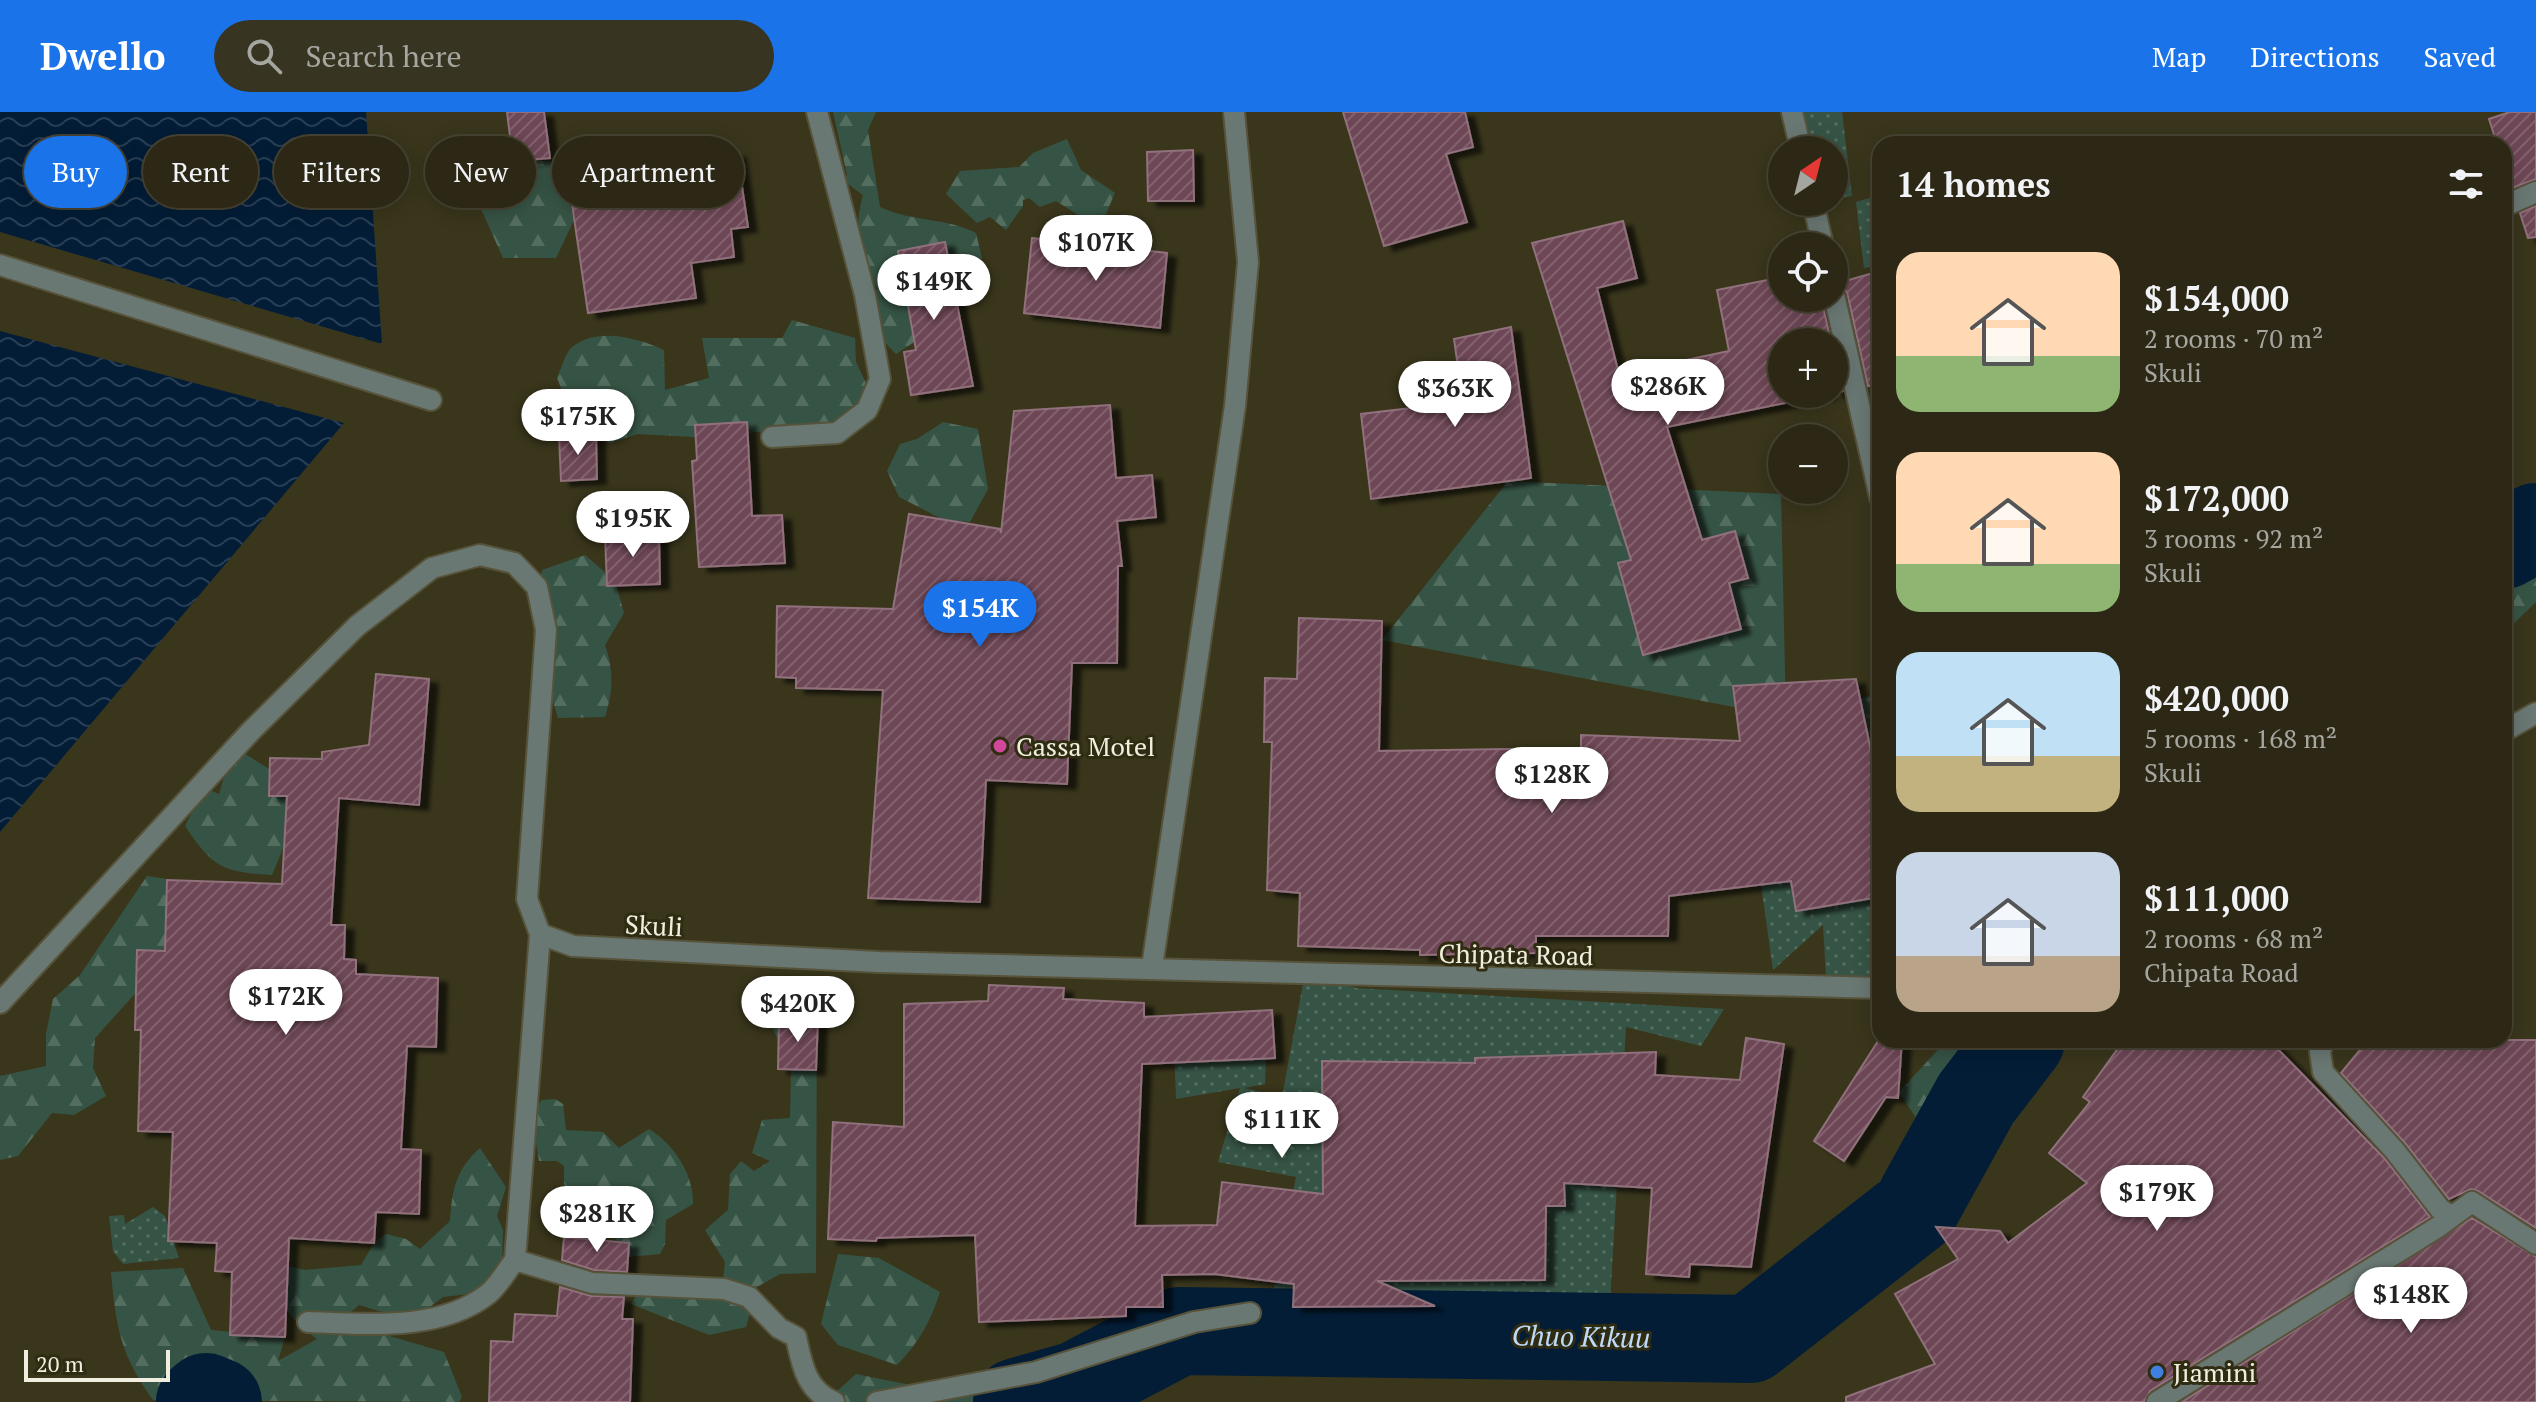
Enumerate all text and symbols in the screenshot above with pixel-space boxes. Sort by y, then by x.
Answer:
search box [214,20,774,92]
text: Dwello [40,31,166,81]
icon: search [242,34,286,78]
text: Search here [306,36,462,76]
text: Map [2152,38,2206,75]
text: Directions [2250,38,2380,75]
text: Saved [2424,38,2496,75]
chip: Buy [24,136,127,208]
chip: Rent [143,136,258,208]
chip: Filters [274,136,409,208]
chip: New [425,136,536,208]
chip: Apartment [552,136,744,208]
north arrow [1768,136,1848,216]
map controls [1768,136,1848,504]
text: 14 homes [1896,162,2051,207]
icon: filters [2444,162,2488,206]
pin: $107K [1040,215,1152,283]
text: $107K [1057,224,1135,258]
button: locate [1768,232,1848,312]
pin: $149K [878,254,990,322]
text: $149K [895,263,973,297]
text: $154,000 [2144,276,2289,321]
icon: home [1960,284,2056,380]
text: 2 rooms · 70 m² [2144,321,2323,355]
button: + [1768,328,1848,408]
text: Skuli [2144,355,2202,389]
pin: $286K [1612,359,1724,427]
pin: $363K [1399,361,1511,429]
text: $286K [1629,368,1707,402]
text: $363K [1416,370,1494,404]
pin: $175K [522,389,634,457]
text: $175K [539,398,617,432]
button: − [1768,424,1848,504]
text: $172,000 [2144,476,2289,521]
icon: home [1960,484,2056,580]
pin: $195K [577,491,689,559]
text: $195K [594,500,672,534]
text: 3 rooms · 92 m² [2144,521,2323,555]
text: Skuli [2144,555,2202,589]
pin: $154K [924,581,1036,649]
text: $154K [941,590,1019,624]
text: $420,000 [2144,676,2289,721]
icon: home [1960,684,2056,780]
text: 5 rooms · 168 m² [2144,721,2337,755]
place label: Cassa Motel [1016,729,1155,763]
marker: Cassa Motel [991,737,1009,755]
pin: $128K [1496,747,1608,815]
text: Skuli [2144,755,2202,789]
text: $128K [1513,756,1591,790]
text: $111,000 [2144,876,2289,921]
icon: home [1960,884,2056,980]
street label: Skuli [624,907,684,943]
text: 2 rooms · 68 m² [2144,921,2323,955]
street label: Chipata Road [1438,936,1594,972]
text: Chipata Road [2144,955,2299,989]
pin: $172K [230,969,342,1037]
pin: $420K [742,976,854,1044]
text: $172K [247,978,325,1012]
text: $420K [759,985,837,1019]
pin: $111K [1226,1092,1338,1160]
text: $111K [1243,1101,1321,1135]
pin: $179K [2101,1165,2213,1233]
text: $179K [2118,1174,2196,1208]
pin: $281K [541,1186,653,1254]
text: $281K [558,1195,636,1229]
pin: $148K [2355,1267,2467,1335]
text: $148K [2372,1276,2450,1310]
water label: Chuo Kikuu [1511,1316,1651,1356]
scale bar [24,1346,170,1382]
text: 20 m [36,1349,84,1378]
place label: Jiamini [2173,1355,2256,1389]
marker: Jiamini [2148,1363,2166,1381]

